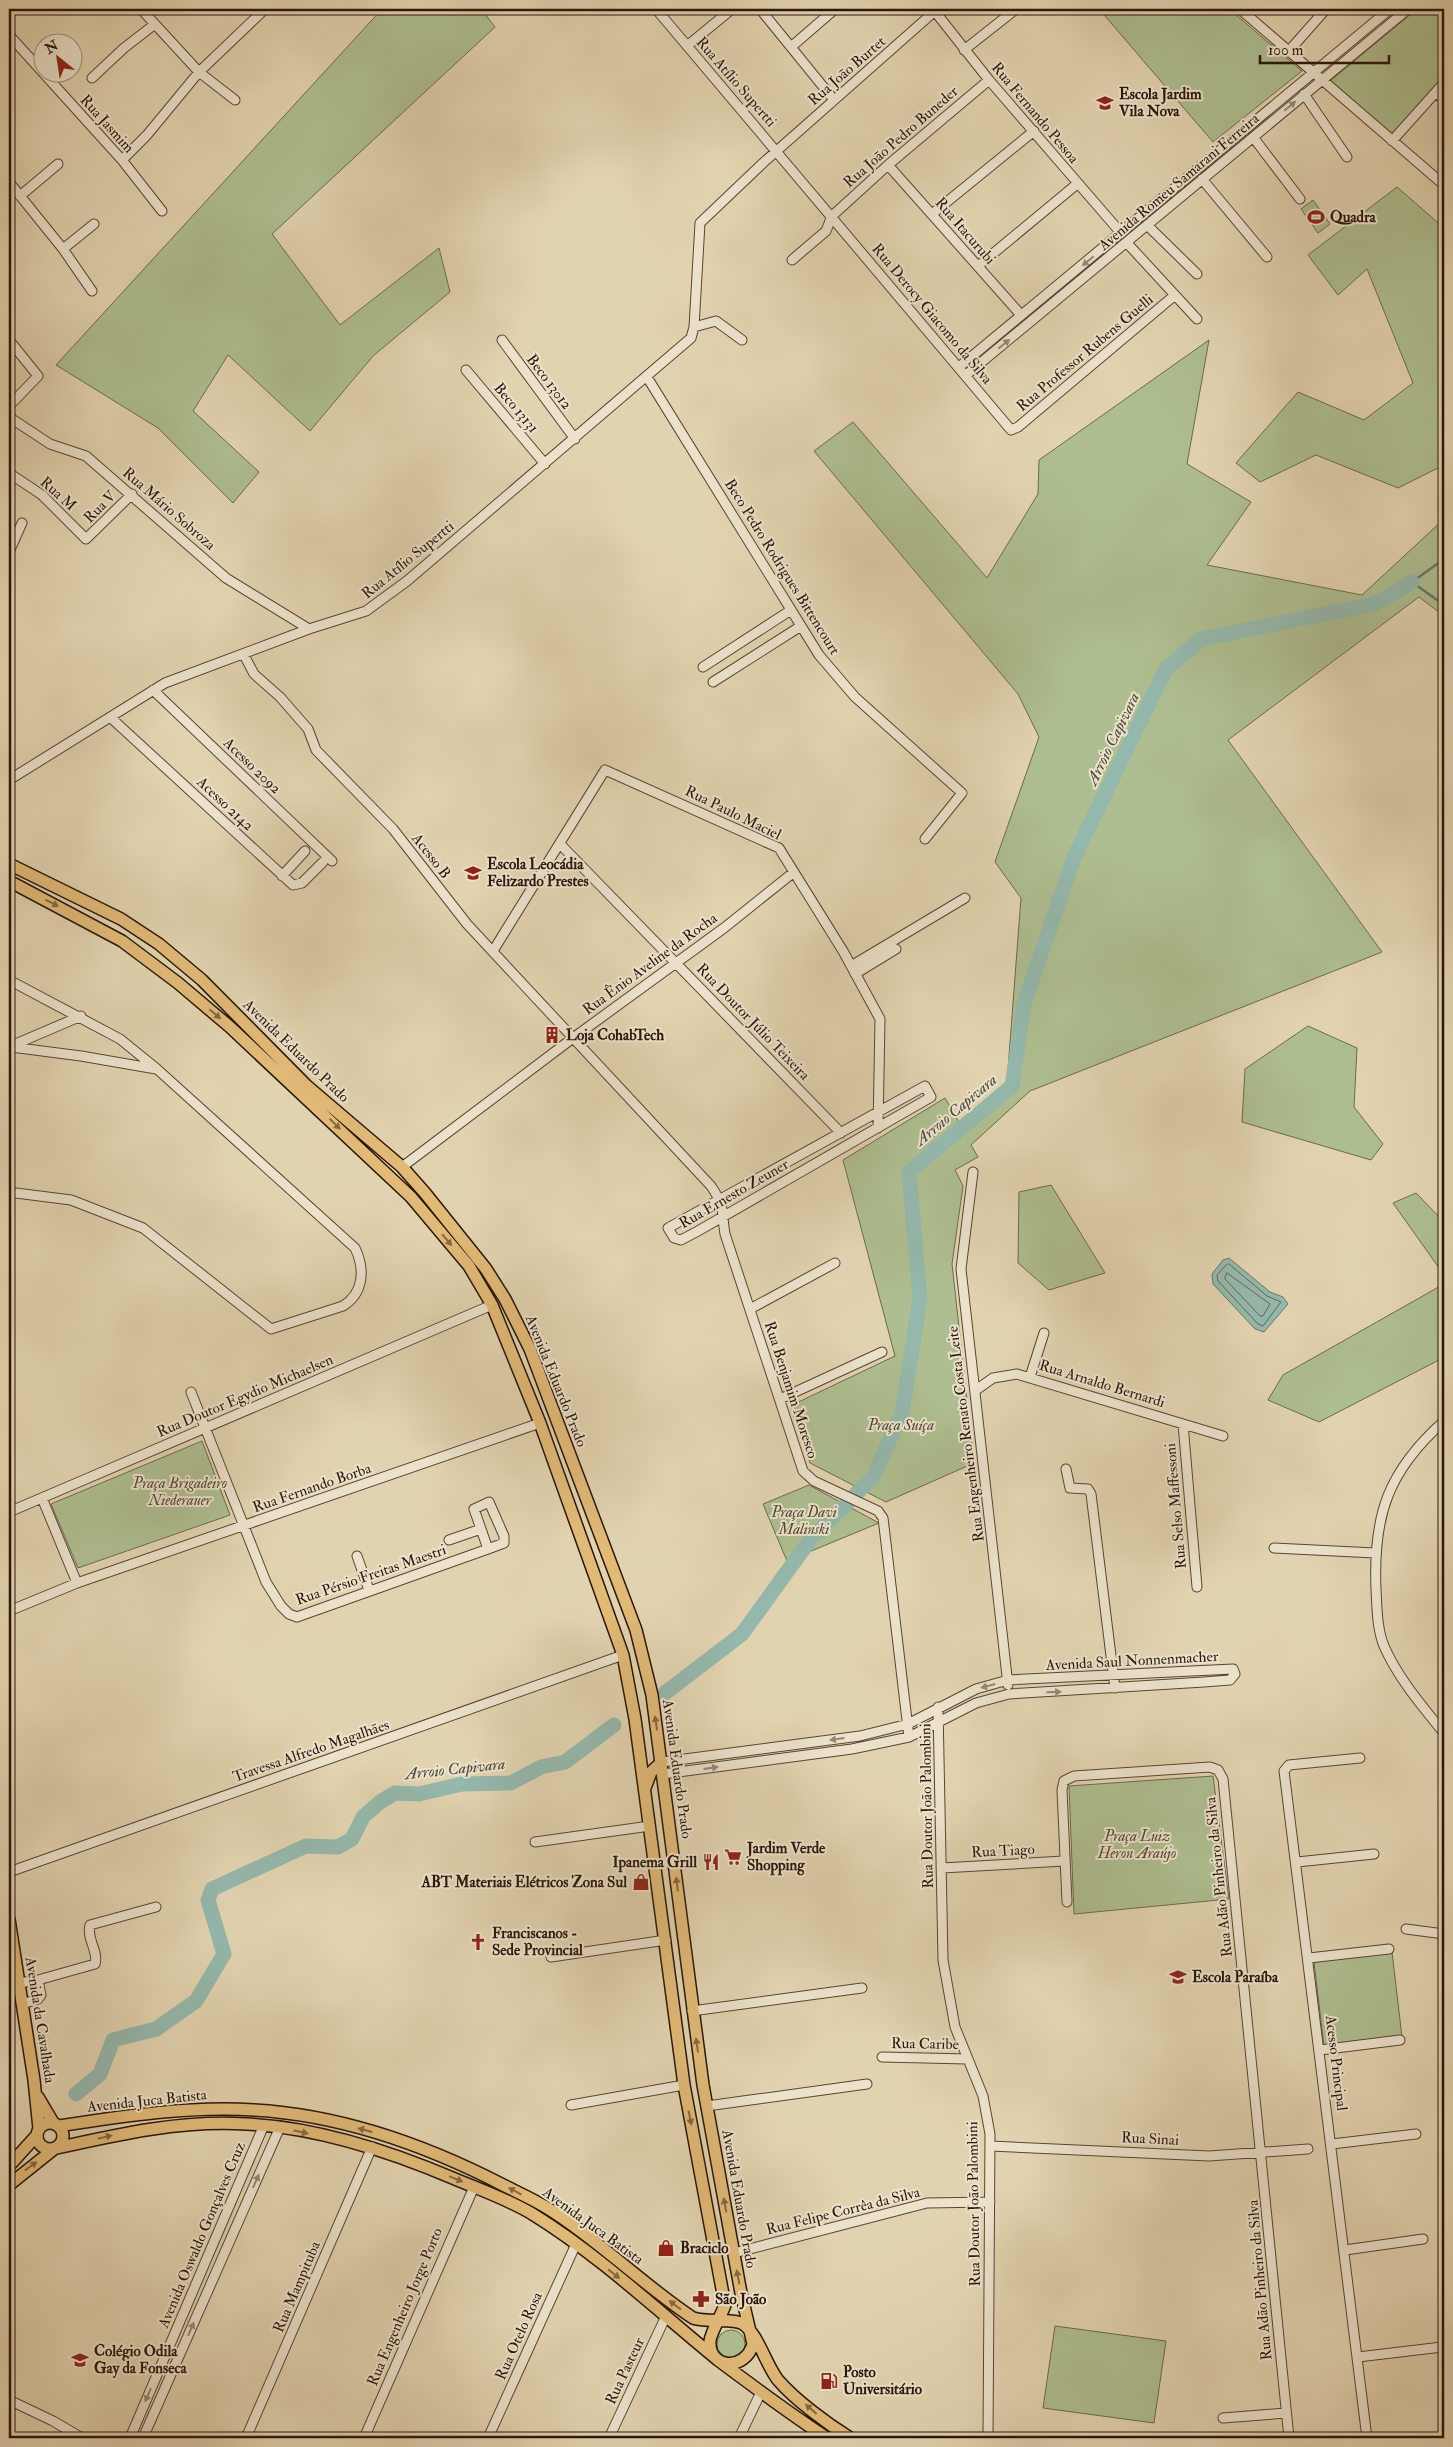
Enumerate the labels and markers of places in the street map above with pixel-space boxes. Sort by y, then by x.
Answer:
place label: Escola Jardim Vila Nova [1118,85,1202,121]
school or university icon: Escola Jardim Vila Nova [1095,93,1115,113]
sports icon: Quadra [1306,207,1326,227]
place label: Quadra [1330,208,1377,227]
place label: Escola Leocádia Felizardo Prestes [487,855,589,891]
school or university icon: Escola Leocádia Felizardo Prestes [463,863,483,883]
building icon: Loja CohabTech [542,1025,562,1045]
place label: Loja CohabTech [566,1026,664,1045]
place label: Jardim Verde Shopping [746,1839,826,1876]
supermarket icon: Jardim Verde Shopping [723,1847,743,1867]
restaurant icon: Ipanema Grill [701,1852,721,1872]
place label: Ipanema Grill [612,1853,697,1873]
shop icon: ABT Materiais Elétricos Zona Sul [631,1872,651,1892]
place label: ABT Materiais Elétricos Zona Sul [420,1873,627,1892]
place label: Franciscanos - Sede Provincial [492,1924,583,1960]
church icon: Franciscanos - Sede Provincial [468,1932,488,1952]
school or university icon: Escola Paraíba [1168,1967,1188,1987]
place label: Escola Paraíba [1192,1968,1279,1987]
shop icon: Braciclo [656,2238,676,2258]
place label: Braciclo [680,2239,729,2258]
pharmacy icon: São João [691,2289,711,2309]
place label: São João [715,2290,767,2310]
place label: Colégio Odila Gay da Fonseca [94,2342,188,2379]
school or university icon: Colégio Odila Gay da Fonseca [70,2350,90,2370]
place label: Posto Universitário [843,2363,923,2399]
fuel station icon: Posto Universitário [819,2371,839,2391]

